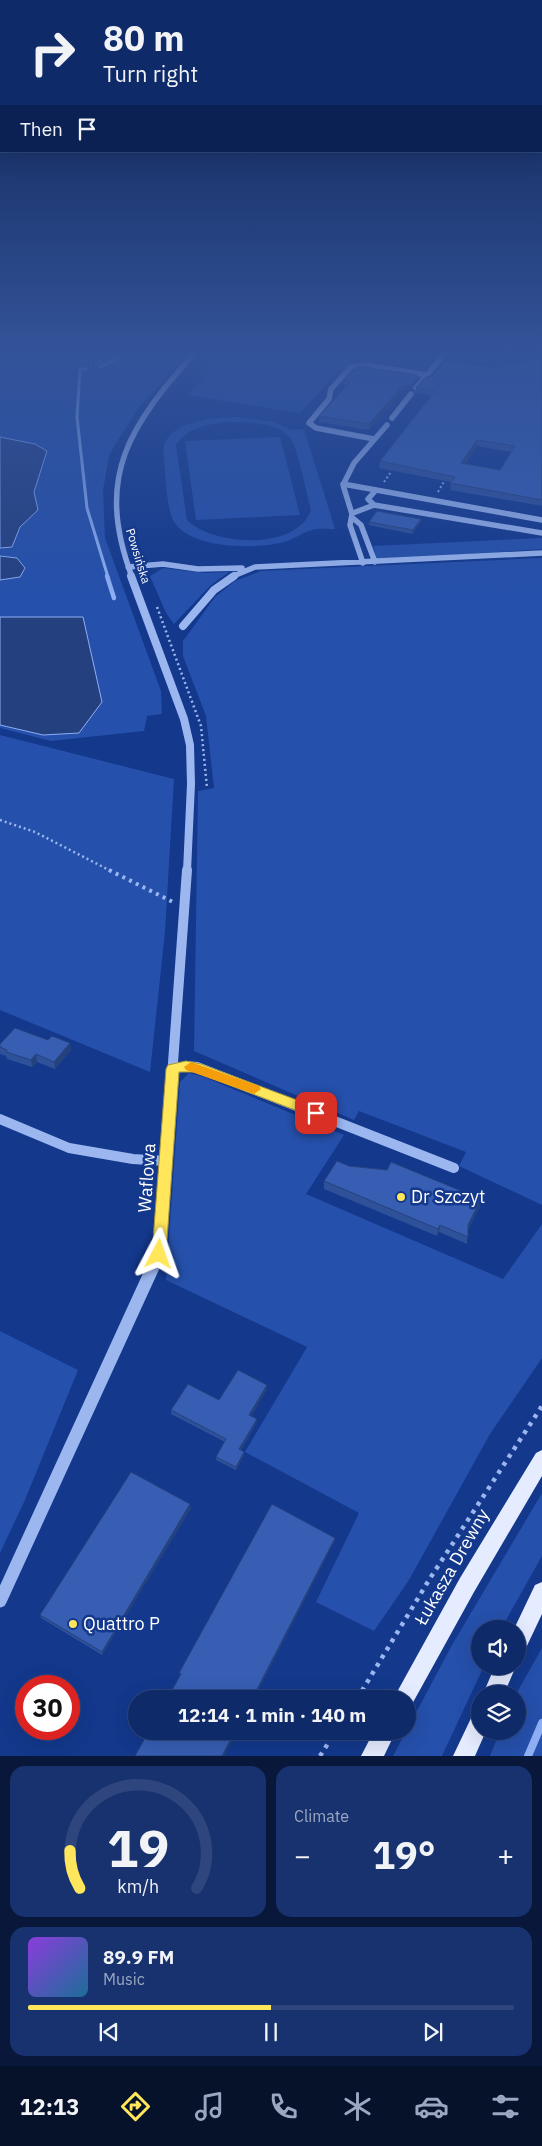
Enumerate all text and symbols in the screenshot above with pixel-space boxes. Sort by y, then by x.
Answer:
text: 80 m [103,15,185,61]
icon: right [20,20,85,85]
text: Turn right [103,59,198,88]
icon: arrive [73,115,101,143]
text: Then [20,117,63,141]
street label: Powsińska [123,526,154,586]
pin [295,1092,337,1134]
icon: arrive [302,1099,330,1127]
street label: Waflowa [133,1142,160,1213]
place label: Dr Szczyt [411,1185,485,1208]
marker: Dr Szczyt [395,1191,407,1203]
position arrow [132,1227,184,1279]
street label: Łukasza Drewny [409,1505,494,1630]
place label: Quattro P [83,1612,160,1635]
marker: Quattro P [67,1618,79,1630]
map controls [471,1620,526,1740]
button: sound [471,1620,526,1675]
speed limit sign: 30 [15,1675,80,1740]
button: layers [471,1685,526,1740]
text: 12:14 · 1 min · 140 m [178,1703,366,1727]
text: Climate [294,1806,349,1826]
text: 19 [107,1814,169,1881]
text: 19° [372,1830,436,1879]
text: − [294,1837,311,1874]
text: + [497,1837,514,1874]
text: km/h [117,1875,159,1898]
text: 89.9 FM [103,1945,174,1969]
text: Music [103,1969,145,1989]
icon: previous [95,2018,123,2046]
icon: pause [257,2018,285,2046]
icon: next [419,2018,447,2046]
icon: directions [118,2089,153,2124]
icon: music [192,2089,227,2124]
icon: phone [266,2089,301,2124]
icon: climate [340,2089,375,2124]
icon: car [414,2089,449,2124]
icon: filters [488,2089,523,2124]
text: 12:13 [19,2092,79,2121]

